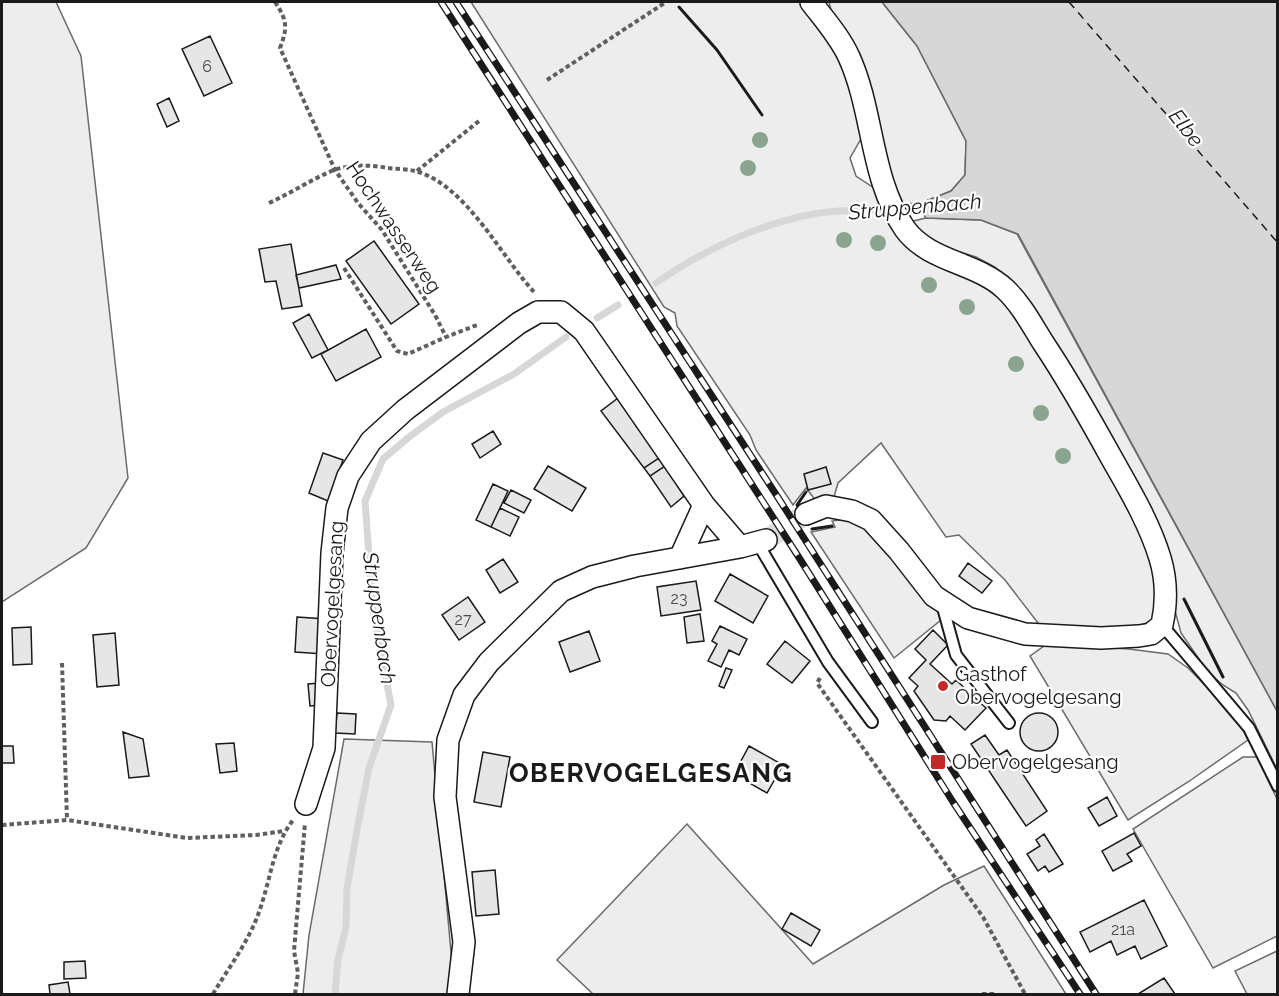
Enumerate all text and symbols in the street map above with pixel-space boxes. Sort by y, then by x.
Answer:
house number: 6 [202,57,212,76]
water label: Elbe [1164,104,1209,152]
street label: Hochwasserweg [341,157,447,297]
water label: Struppenbach [846,188,983,225]
street label: Obervogelgesang [316,520,348,688]
water label: Struppenbach [358,549,401,686]
house number: 23 [671,589,687,608]
house number: 27 [455,610,472,629]
place label: Gasthof Obervogelgesang [955,662,1122,709]
marker: Gasthof Obervogelgesang [936,679,950,693]
place label: Obervogelgesang [952,750,1119,774]
marker: Obervogelgesang [929,753,947,771]
district label: OBERVOGELGESANG [509,758,793,788]
house number: 21a [1111,920,1135,939]

